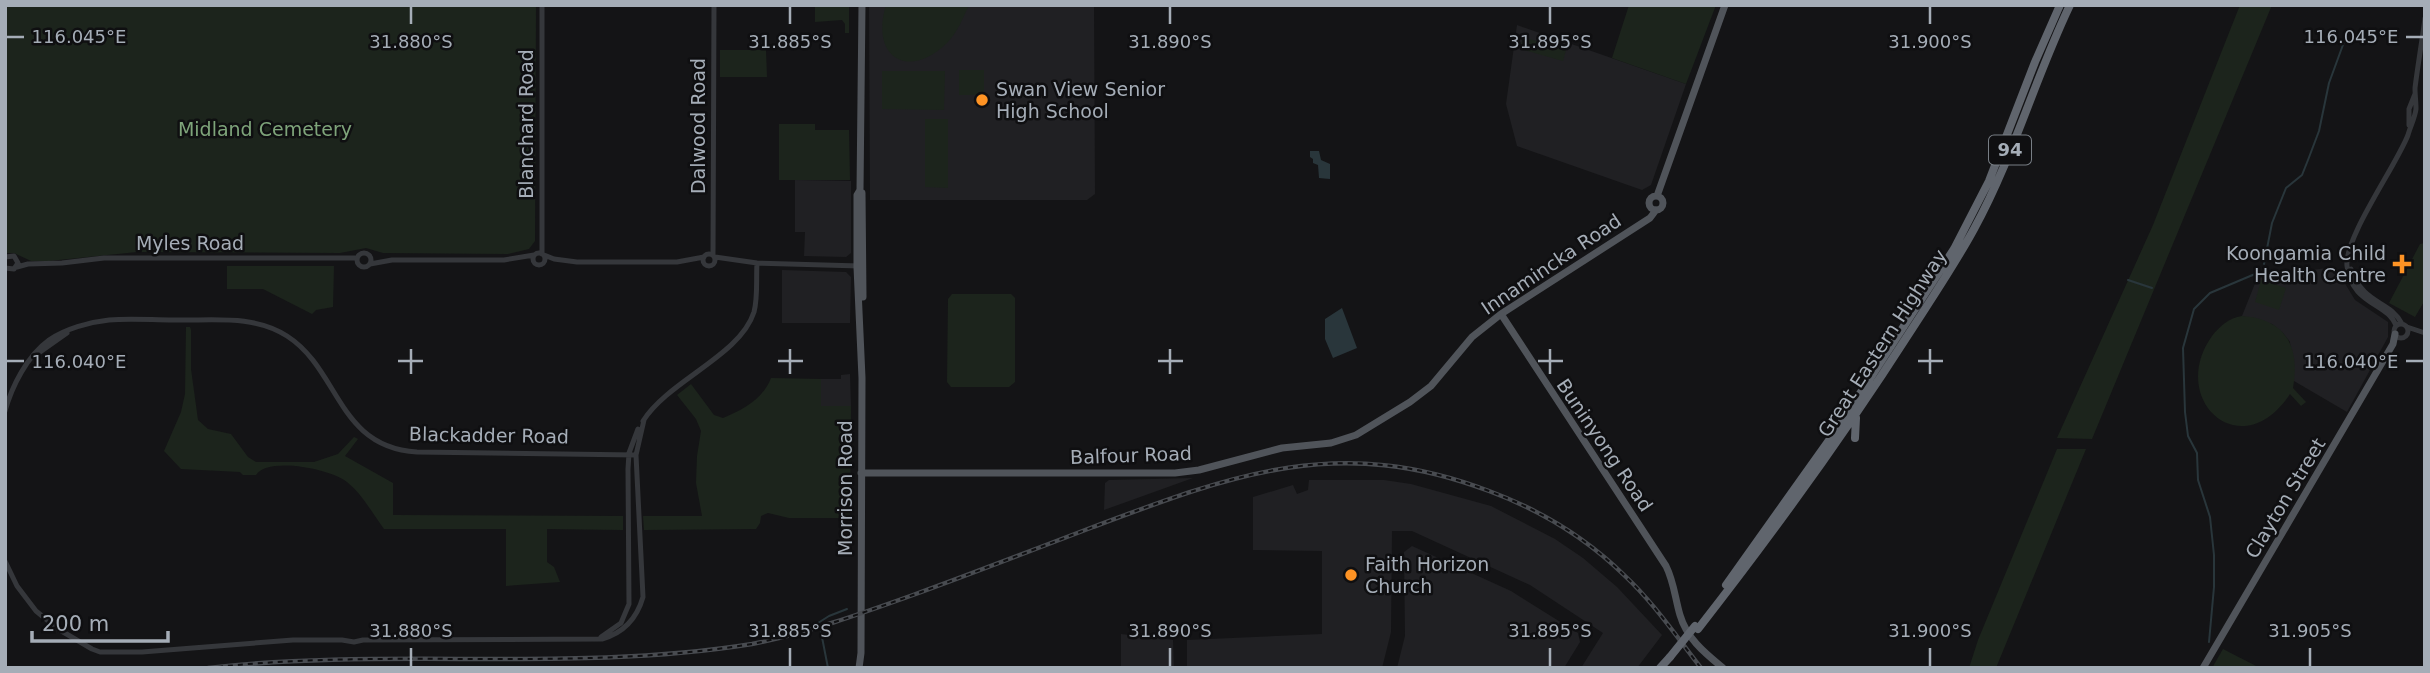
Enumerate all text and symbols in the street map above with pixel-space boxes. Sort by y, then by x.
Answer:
text: 116.045°E [32,26,126,47]
text: 116.045°E [2304,26,2398,47]
text: 31.880°S [369,31,453,52]
text: 31.885°S [748,31,832,52]
text: 31.890°S [1128,31,1212,52]
text: 31.895°S [1508,31,1592,52]
text: 31.900°S [1888,31,1972,52]
street label: Blanchard Road [515,49,537,199]
street label: Dalwood Road [687,58,709,194]
place label: Swan View Senior High School [996,78,1165,122]
marker: Swan View Senior High School [974,92,990,108]
park label: Midland Cemetery [178,118,352,140]
road number: 94 [1989,135,2031,164]
street label: Innamincka Road [1477,209,1625,319]
street label: Myles Road [136,232,244,254]
place label: Koongamia Child Health Centre [2226,242,2386,286]
street label: Great Eastern Highway [1813,245,1951,441]
marker: Koongamia Child Health Centre [2392,254,2412,274]
text: 116.040°E [32,351,126,372]
text: 116.040°E [2304,351,2398,372]
street label: Buninyong Road [1553,375,1657,515]
street label: Morrison Road [834,420,856,556]
street label: Blackadder Road [409,423,569,447]
street label: Clayton Street [2240,434,2330,562]
street label: Balfour Road [1070,442,1192,468]
place label: Faith Horizon Church [1365,553,1489,597]
marker: Faith Horizon Church [1343,567,1359,583]
scale bar [32,600,168,644]
text: 200 m [42,612,109,636]
text: 31.880°S [369,620,453,641]
text: 31.885°S [748,620,832,641]
text: 31.890°S [1128,620,1212,641]
text: 31.895°S [1508,620,1592,641]
text: 31.900°S [1888,620,1972,641]
text: 31.905°S [2268,620,2352,641]

